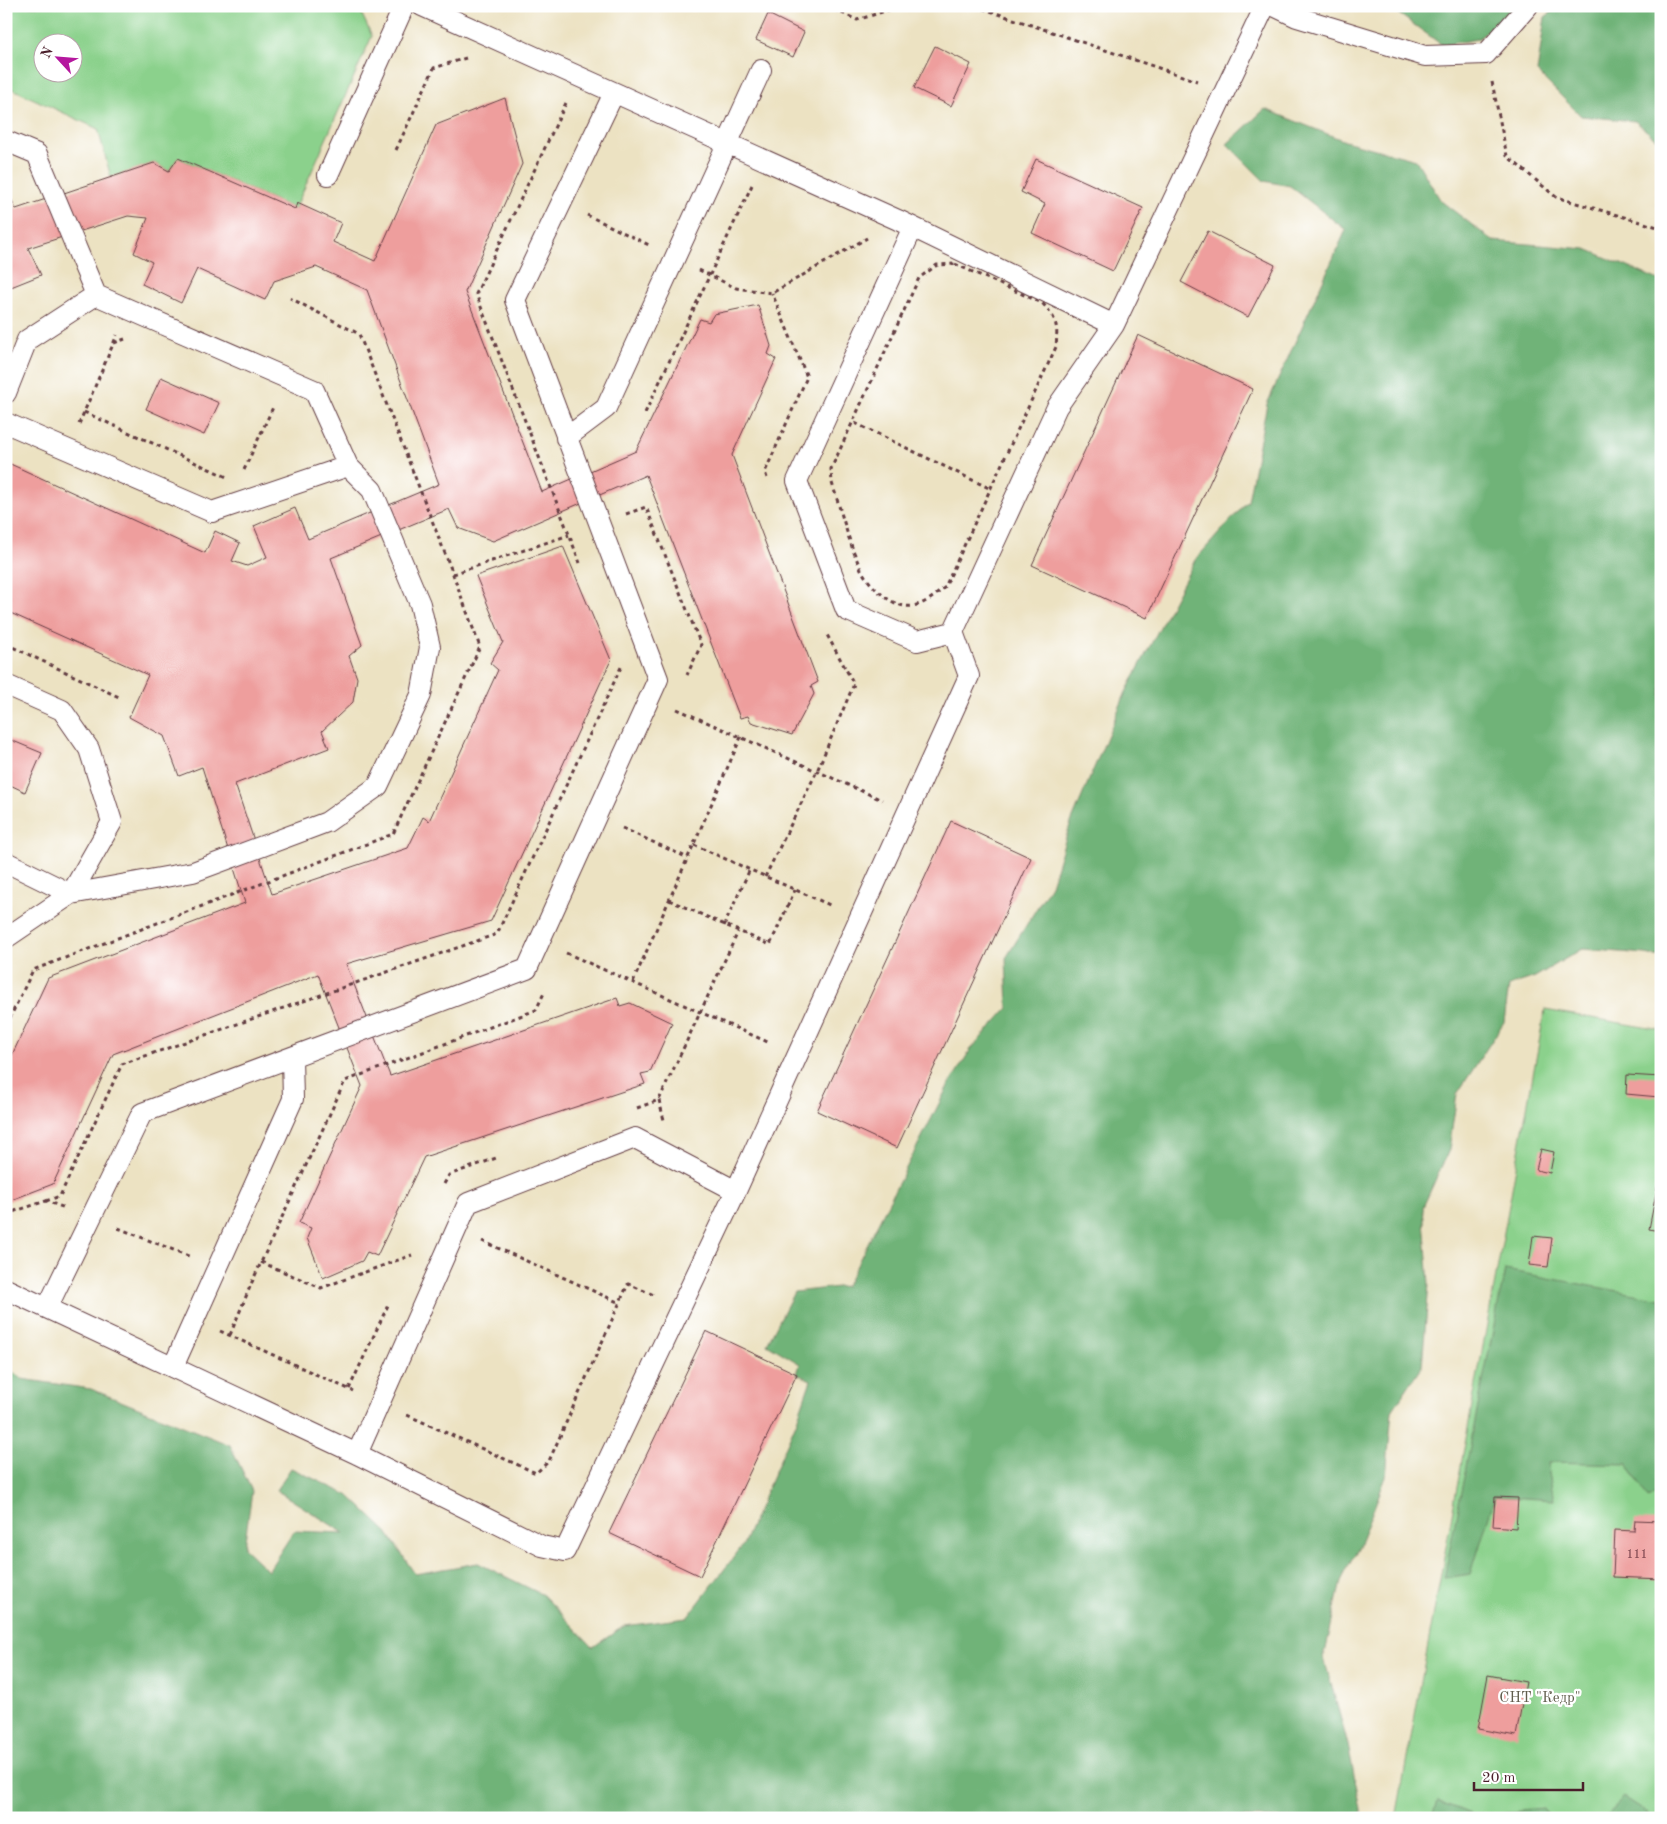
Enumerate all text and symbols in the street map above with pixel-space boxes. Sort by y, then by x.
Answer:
north arrow [32,32,82,82]
text: N [39,45,56,61]
house number: 111 [1627,1549,1647,1561]
park label: СНТ "Кедр" [1499,1691,1581,1706]
scale bar [1474,1759,1583,1791]
text: 20 m [1482,1771,1516,1786]

